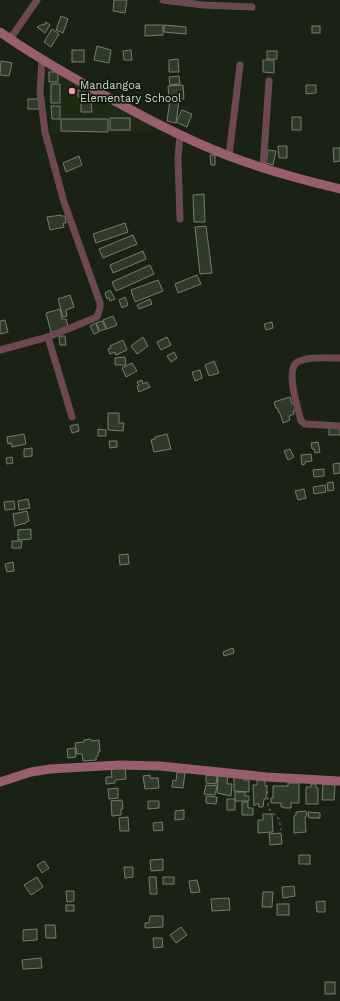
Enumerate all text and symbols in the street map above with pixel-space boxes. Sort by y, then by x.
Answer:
place label: Mandangoa Elementary School [80,79,182,105]
marker: Mandangoa Elementary School [67,86,77,96]

